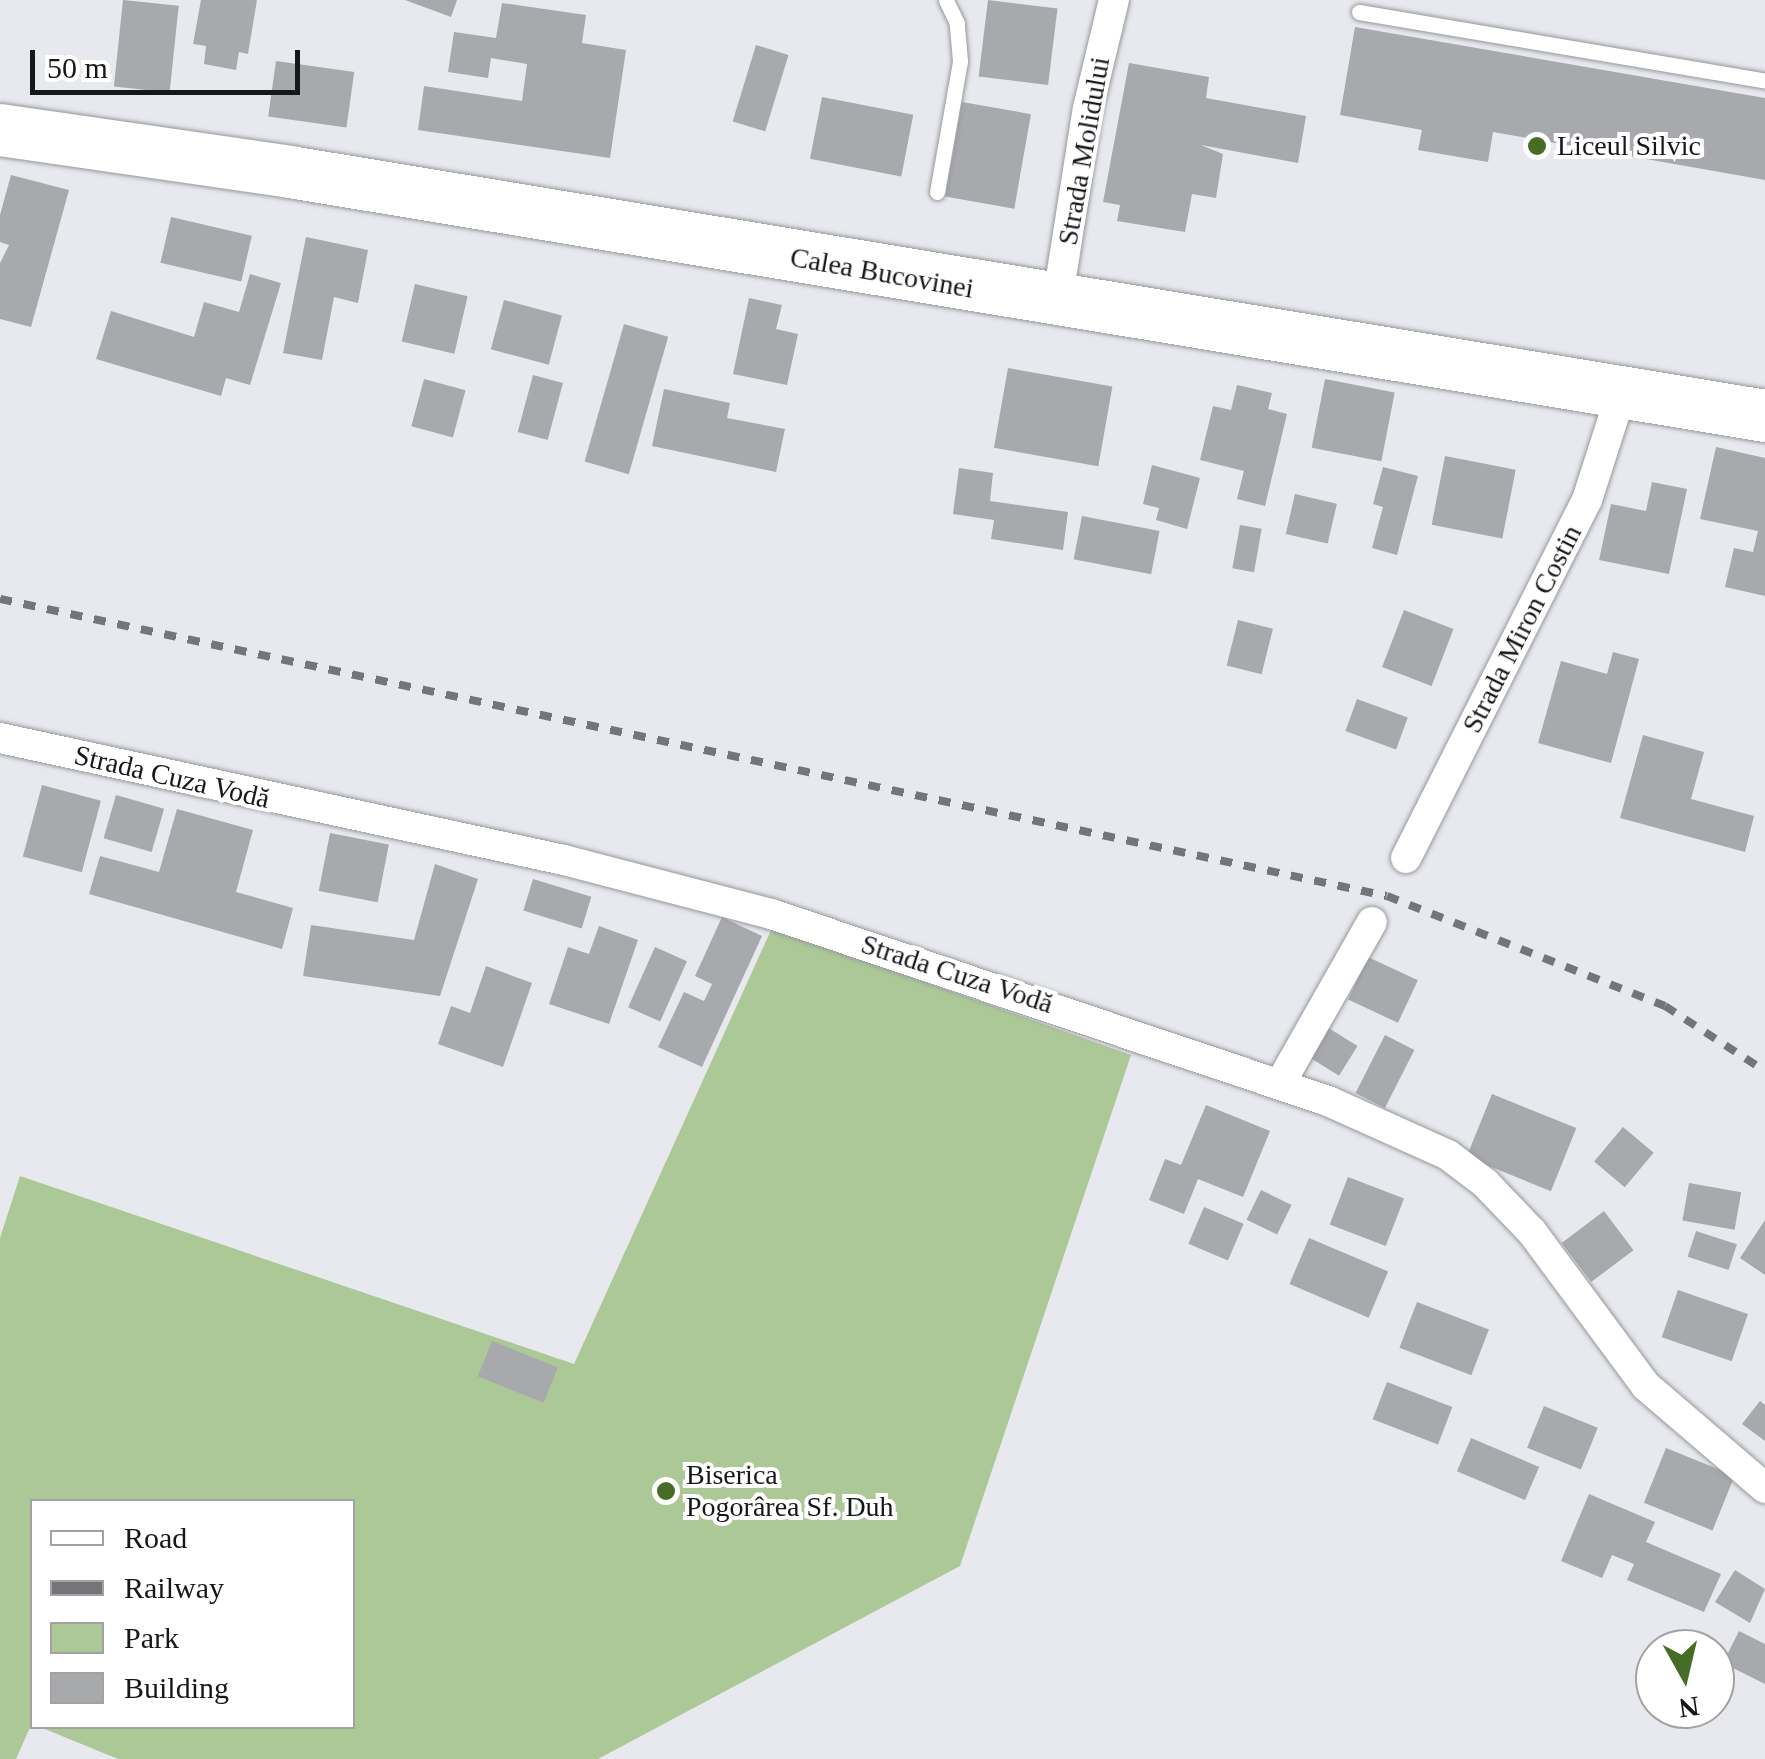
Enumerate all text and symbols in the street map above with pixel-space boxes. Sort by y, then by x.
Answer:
scale bar [35,30,305,92]
text: 50 m [47,51,108,84]
street label: Strada Molidului [1051,54,1117,248]
place label: Liceul Silvic [1557,129,1701,163]
marker: Liceul Silvic [1526,135,1548,157]
street label: Calea Bucovinei [788,240,976,306]
street label: Strada Miron Costin [1455,520,1589,738]
street label: Strada Cuza Vodă [71,738,273,816]
street label: Strada Cuza Vodă [857,927,1057,1021]
place label: Biserica Pogorârea Sf. Duh [686,1458,894,1524]
marker: Biserica Pogorârea Sf. Duh [655,1480,677,1502]
legend [30,1499,355,1729]
text: Road [124,1521,187,1554]
text: Railway [124,1571,224,1604]
text: Park [124,1621,179,1654]
north arrow [1635,1629,1735,1729]
text: Building [124,1671,229,1704]
text: N [1677,1690,1701,1724]

